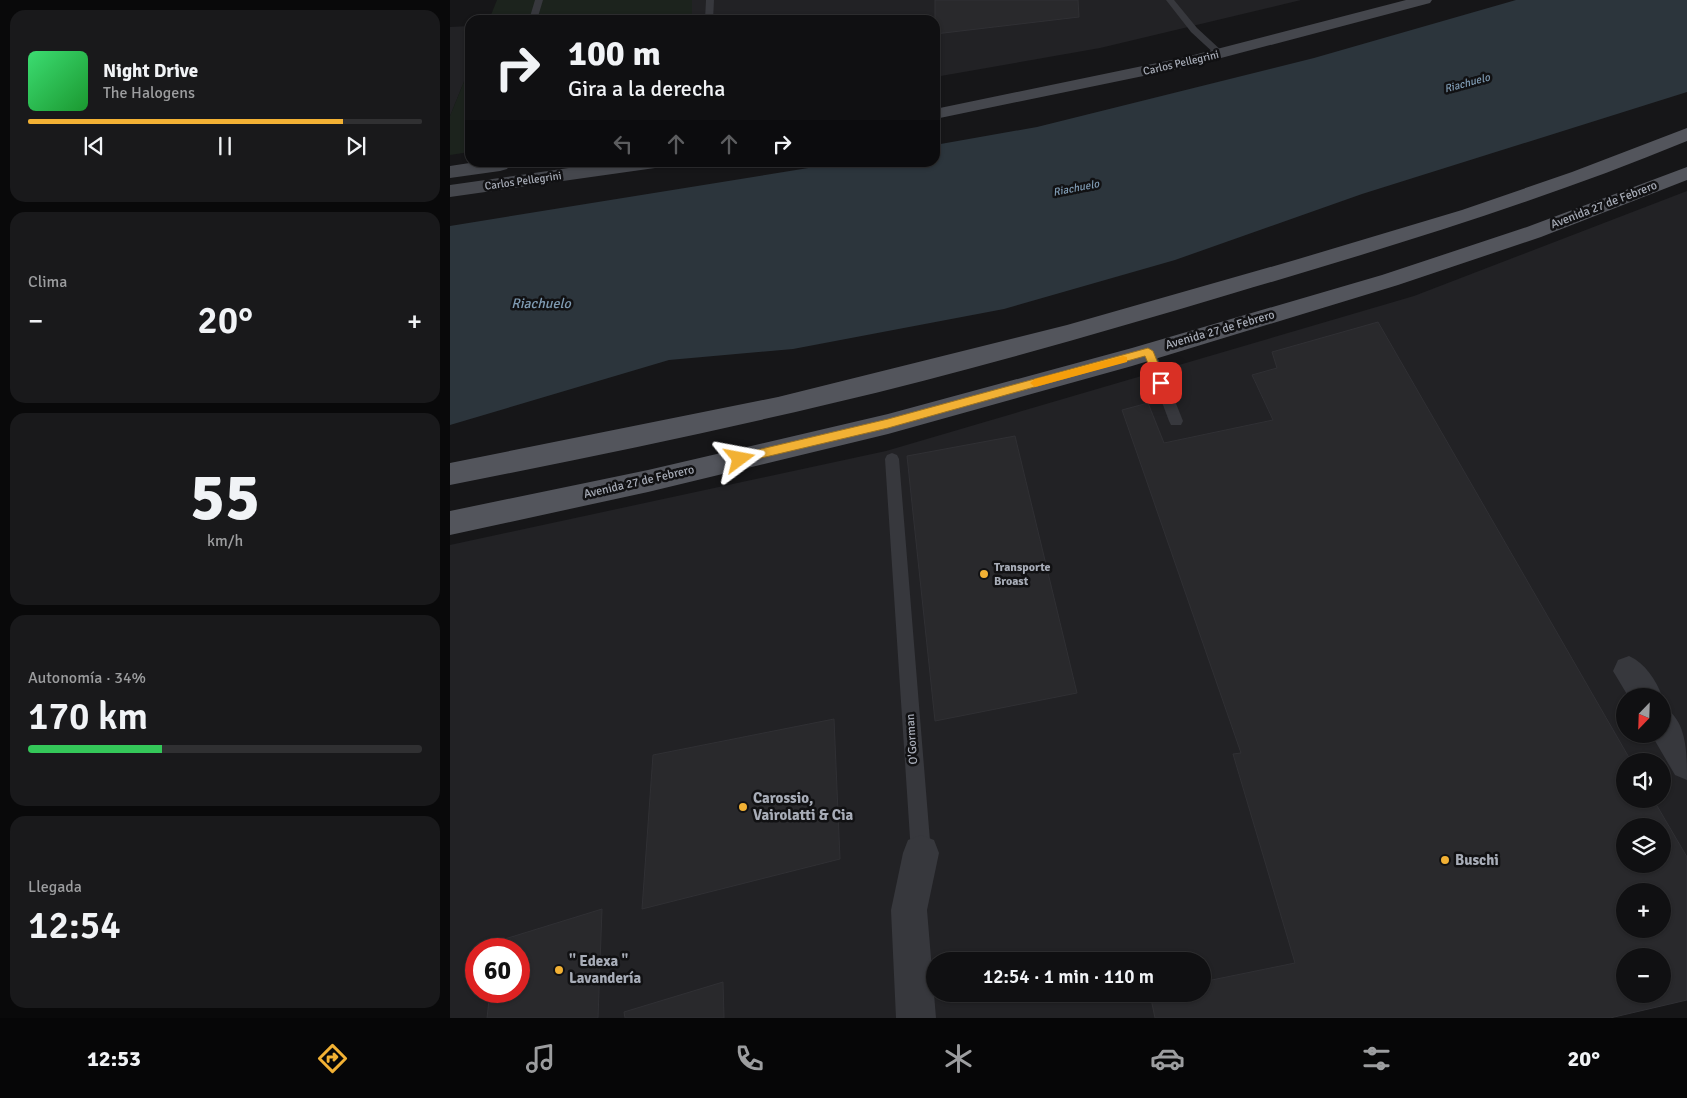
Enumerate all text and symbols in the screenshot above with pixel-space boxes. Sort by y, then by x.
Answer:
text: 100 m [568,32,661,75]
icon: right [485,35,550,100]
street label: Carlos Pellegrini [1142,48,1220,78]
text: Night Drive [103,59,198,83]
water label: Riachuelo [1443,70,1492,95]
text: Gira a la derecha [568,75,725,102]
text: The Halogens [103,83,195,103]
icon: left [609,130,637,158]
icon: ahead [662,130,690,158]
icon: ahead [715,130,743,158]
icon: right [768,130,796,158]
icon: previous [80,132,108,160]
icon: pause [211,132,239,160]
icon: next [342,132,370,160]
street label: Carlos Pellegrini [484,169,562,193]
water label: Riachuelo [1052,177,1101,199]
street label: Avenida 27 de Febrero [1549,178,1659,232]
text: Clima [28,272,67,292]
water label: Riachuelo [511,295,571,312]
text: 20° [197,297,253,344]
text: − [28,304,43,338]
text: + [407,304,422,338]
street label: Avenida 27 de Febrero [1164,307,1276,353]
pin [1140,362,1182,404]
icon: arrive [1147,369,1175,397]
position arrow [713,432,765,484]
text: 55 [190,458,260,538]
street label: Avenida 27 de Febrero [582,462,696,502]
text: km/h [207,531,243,551]
place label: Transporte Broast [994,560,1051,589]
marker: Transporte Broast [978,568,990,580]
text: Autonomía · 34% [28,668,146,688]
north arrow [1616,688,1671,742]
map controls [1616,688,1671,1003]
text: 170 km [28,693,148,740]
street label: O'Gorman [903,713,921,765]
button: sound [1616,753,1671,808]
place label: Carossio, Vairolatti & Cia [753,789,853,824]
marker: Carossio, Vairolatti & Cia [737,801,749,813]
button: layers [1616,818,1671,873]
place label: Buschi [1455,851,1499,869]
marker: Buschi [1439,854,1451,866]
text: Llegada [28,877,82,897]
button: + [1616,883,1671,938]
text: 12:54 [28,902,121,949]
speed limit sign: 60 [465,938,530,1003]
button: − [1616,948,1671,1003]
place label: '' Edexa '' Lavandería [569,952,642,987]
marker: '' Edexa '' Lavandería [553,964,565,976]
text: 12:54 · 1 min · 110 m [983,965,1154,989]
icon: directions [315,1041,350,1076]
icon: music [523,1041,558,1076]
icon: phone [732,1041,767,1076]
icon: climate [941,1041,976,1076]
icon: car [1150,1041,1185,1076]
icon: filters [1359,1041,1394,1076]
text: 12:53 [87,1045,141,1072]
text: 20° [1567,1045,1600,1072]

